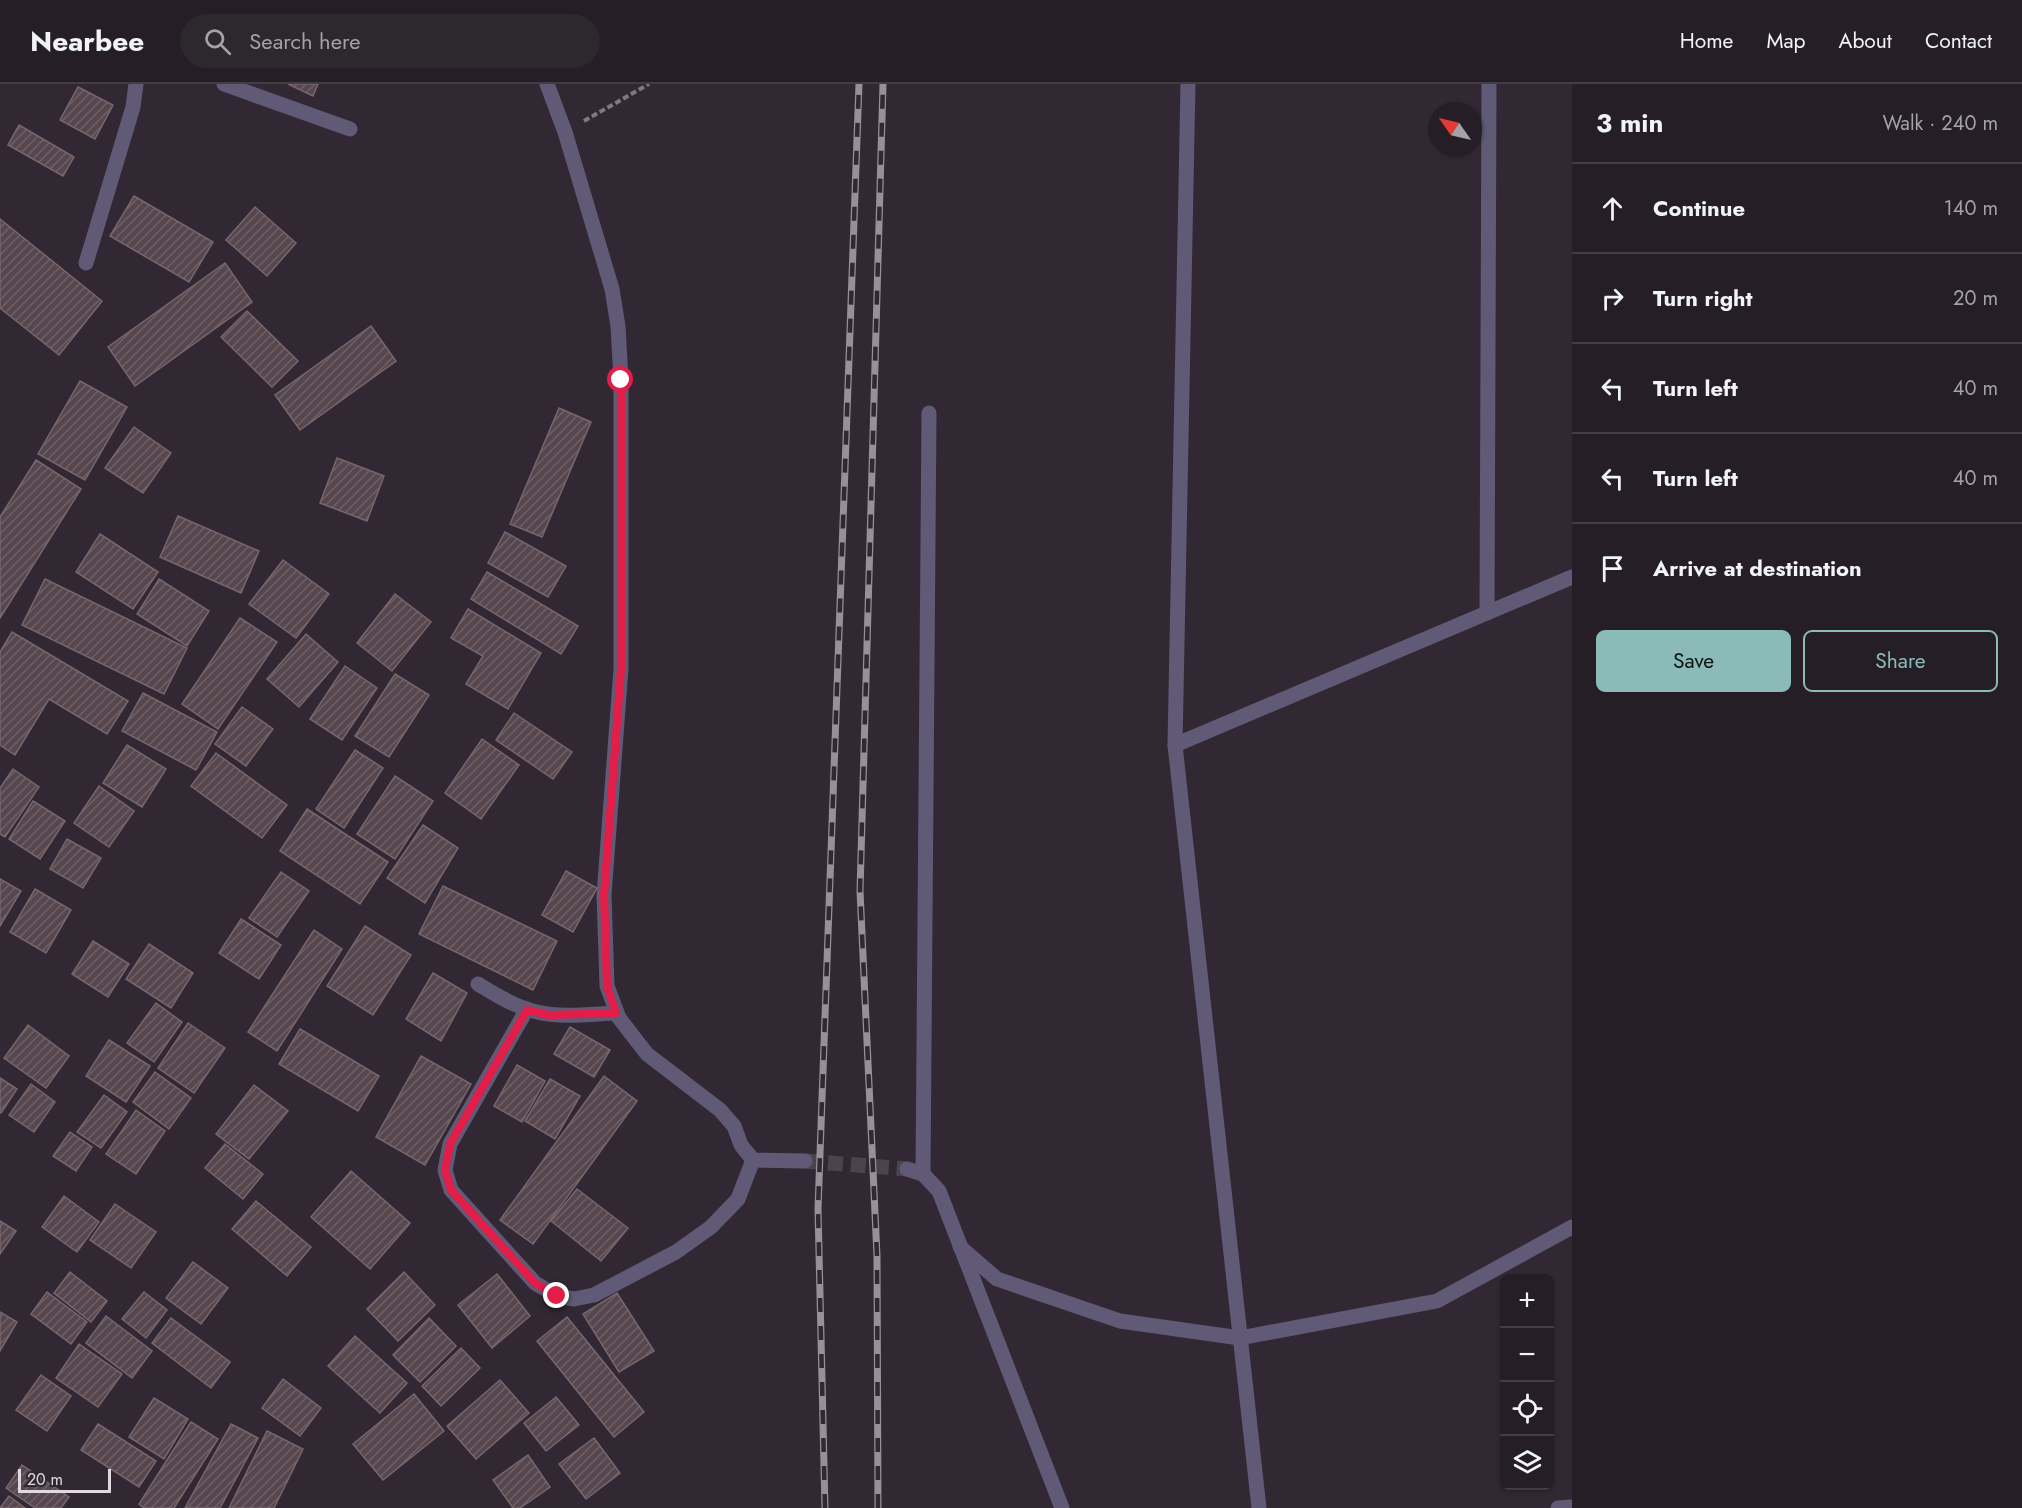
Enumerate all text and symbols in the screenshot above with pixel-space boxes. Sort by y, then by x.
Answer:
search box [180,14,600,68]
text: Nearbee [30,21,144,62]
icon: search [201,25,234,58]
text: Search here [249,25,361,57]
text: Home [1680,26,1733,56]
text: Map [1766,26,1806,56]
text: About [1839,26,1892,56]
text: Contact [1925,26,1992,56]
north arrow [1428,102,1482,156]
text: 3 min [1596,104,1663,142]
text: Walk · 240 m [1883,109,1998,138]
icon: ahead [1596,192,1629,225]
text: Continue [1653,192,1745,224]
text: 140 m [1944,194,1998,223]
icon: right [1596,282,1629,315]
text: Turn right [1653,282,1753,314]
text: 20 m [1953,284,1998,313]
route start [607,366,633,392]
icon: left [1596,372,1629,405]
text: Turn left [1653,372,1738,404]
text: 40 m [1953,374,1998,403]
icon: left [1596,462,1629,495]
text: Turn left [1653,462,1738,494]
text: 40 m [1953,464,1998,493]
icon: arrive [1596,552,1629,585]
text: Arrive at destination [1653,552,1862,584]
button: Save [1596,630,1791,692]
button: Share [1803,630,1998,692]
map controls [1500,1274,1554,1490]
button: + [1500,1274,1554,1328]
route end [543,1282,569,1308]
button: − [1500,1328,1554,1382]
button: locate [1500,1382,1554,1436]
button: layers [1500,1436,1554,1490]
scale bar [18,1466,111,1494]
text: 20 m [27,1468,63,1491]

